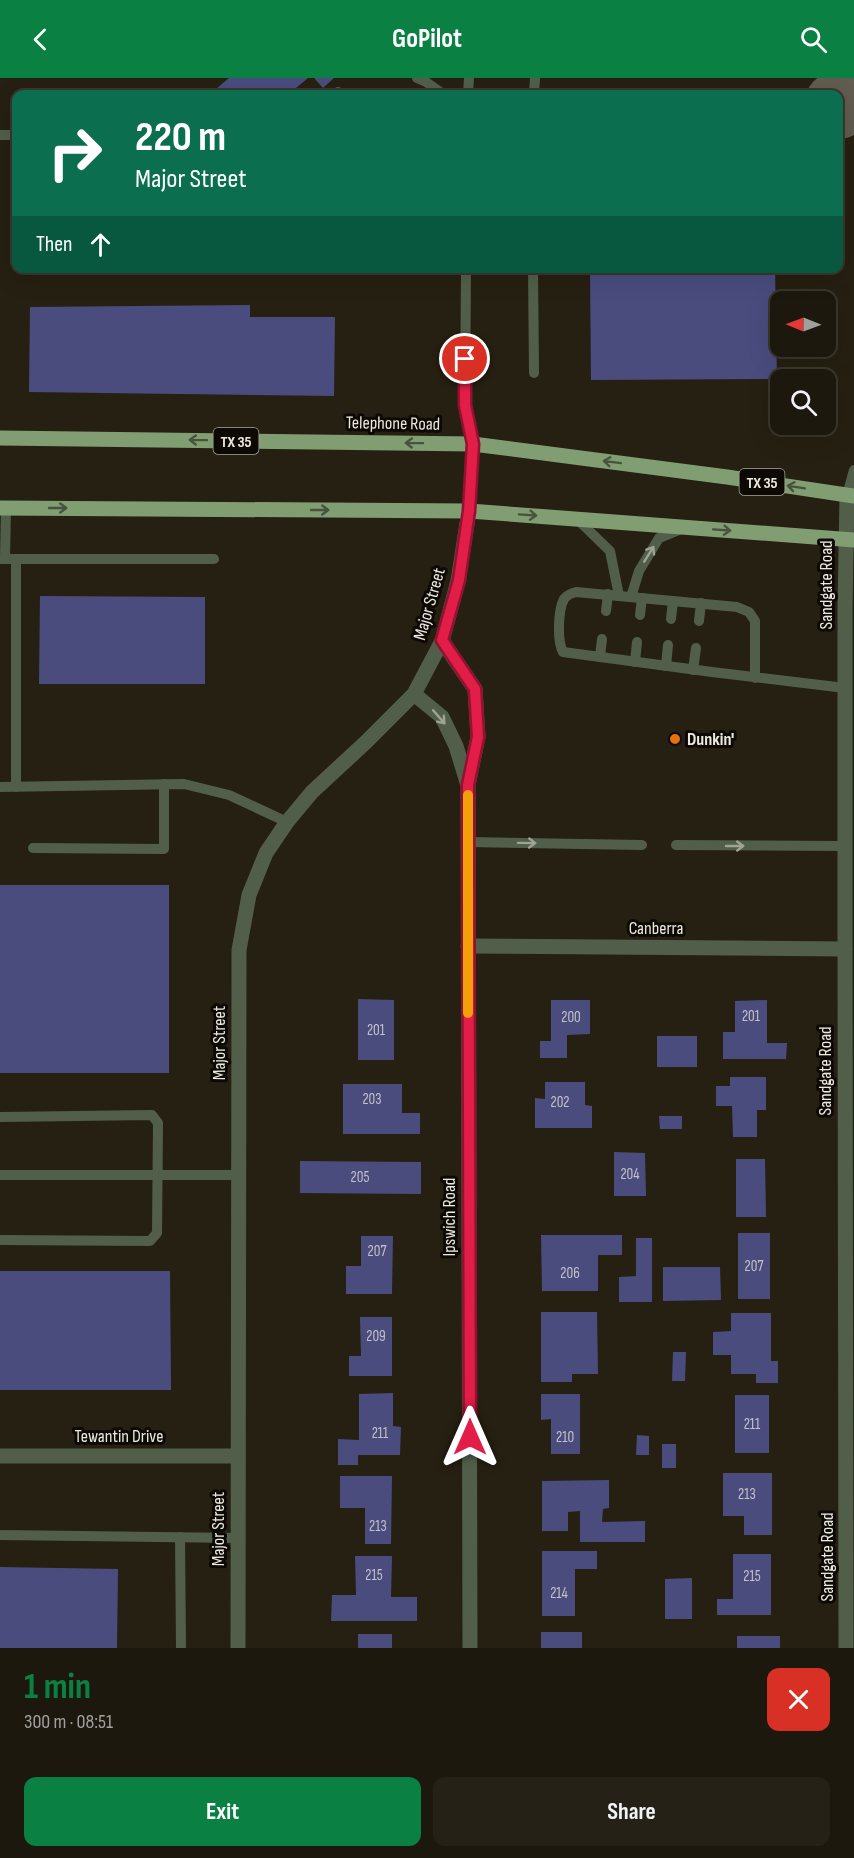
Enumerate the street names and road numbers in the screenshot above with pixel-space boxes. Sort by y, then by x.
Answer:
street label: Telephone Road [346,412,440,435]
road number: TX 35 [214,428,258,454]
road number: TX 35 [740,469,784,495]
street label: Sandgate Road [816,540,837,630]
street label: Major Street [409,565,450,643]
street label: Canberra [629,918,683,939]
street label: Major Street [209,1005,230,1080]
street label: Sandgate Road [815,1026,836,1116]
street label: Ipswich Road [439,1178,460,1256]
street label: Tewantin Drive [75,1426,163,1447]
street label: Major Street [208,1491,229,1566]
street label: Sandgate Road [817,1512,838,1602]

